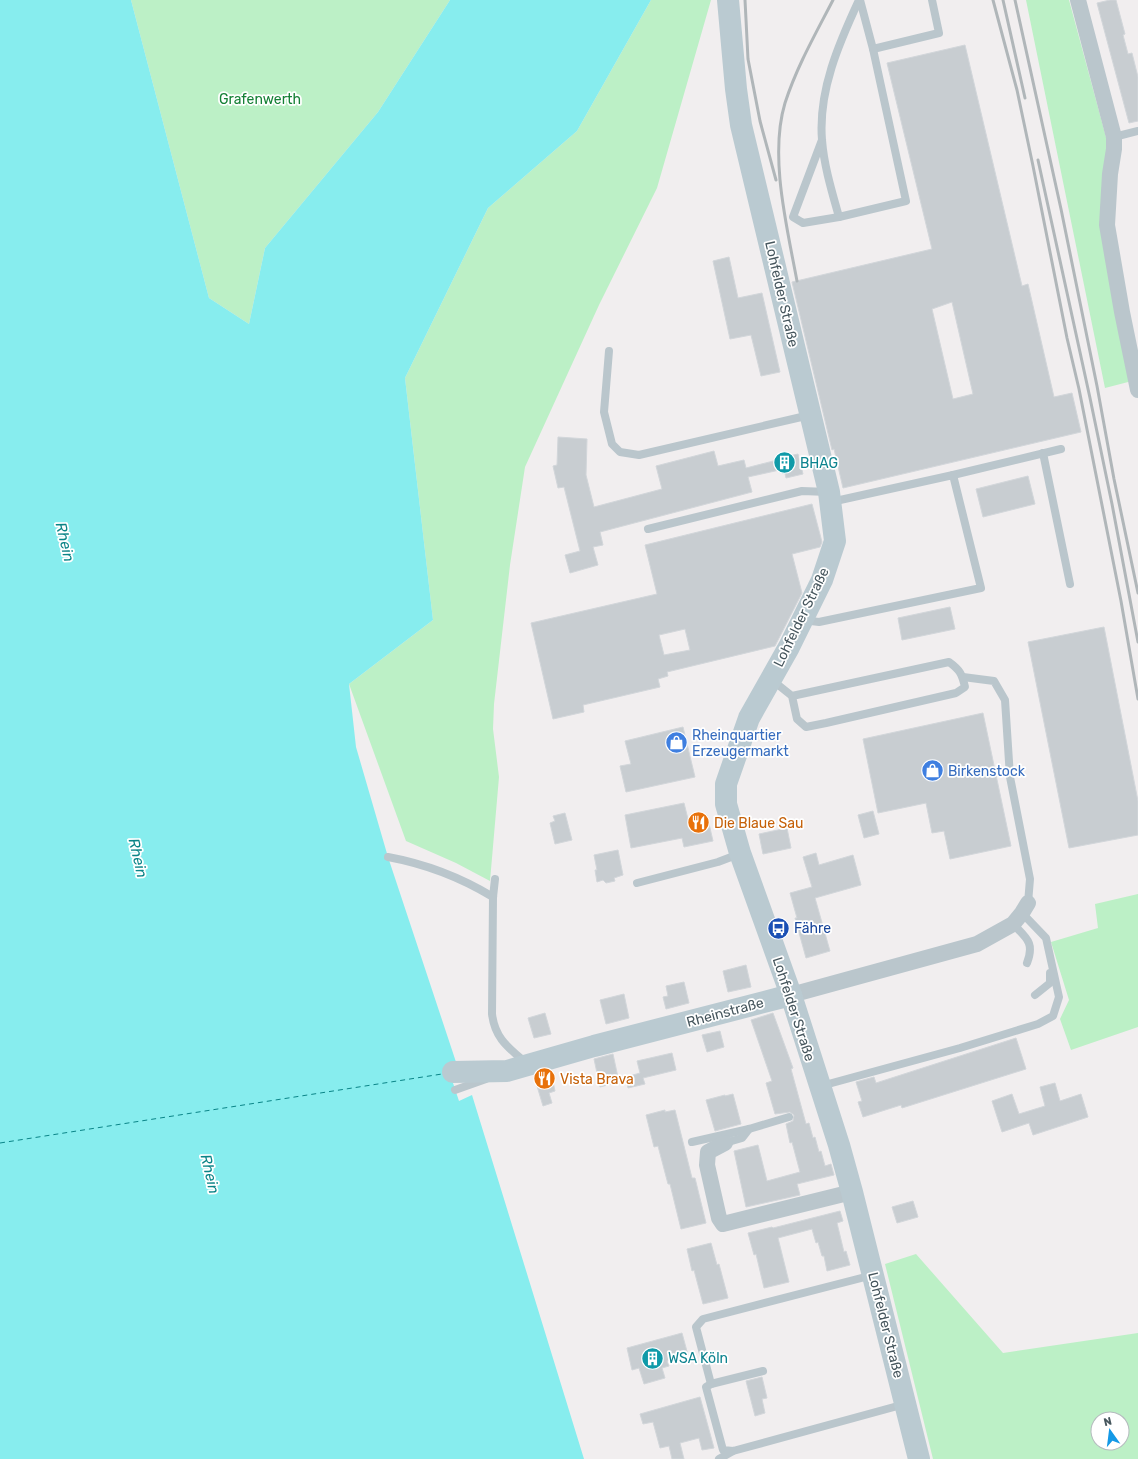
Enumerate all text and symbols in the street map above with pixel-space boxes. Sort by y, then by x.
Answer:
park label: Grafenwerth [219,91,301,108]
street label: Lohfelder Straße [761,239,802,349]
building icon: BHAG [771,450,797,476]
place label: BHAG [800,455,838,472]
water label: Rhein [52,520,78,564]
street label: Lohfelder Straße [770,565,833,670]
place label: Rheinquartier Erzeugermarkt [692,727,789,760]
shop icon: Rheinquartier Erzeugermarkt [664,730,690,756]
shop icon: Birkenstock [919,758,945,784]
place label: Birkenstock [948,763,1026,780]
restaurant icon: Die Blaue Sau [686,810,712,836]
place label: Die Blaue Sau [714,815,803,832]
water label: Rhein [125,836,151,880]
bus stop icon: Fähre [765,915,791,941]
place label: Fähre [794,920,831,937]
street label: Lohfelder Straße [769,955,818,1064]
street label: Rheinstraße [685,994,766,1031]
restaurant icon: Vista Brava [532,1066,558,1092]
place label: Vista Brava [560,1071,634,1088]
water label: Rhein [197,1152,223,1196]
street label: Lohfelder Straße [864,1270,907,1380]
building icon: WSA Köln [640,1345,666,1371]
place label: WSA Köln [668,1350,728,1367]
north arrow [1090,1411,1130,1451]
text: N [1102,1414,1113,1429]

